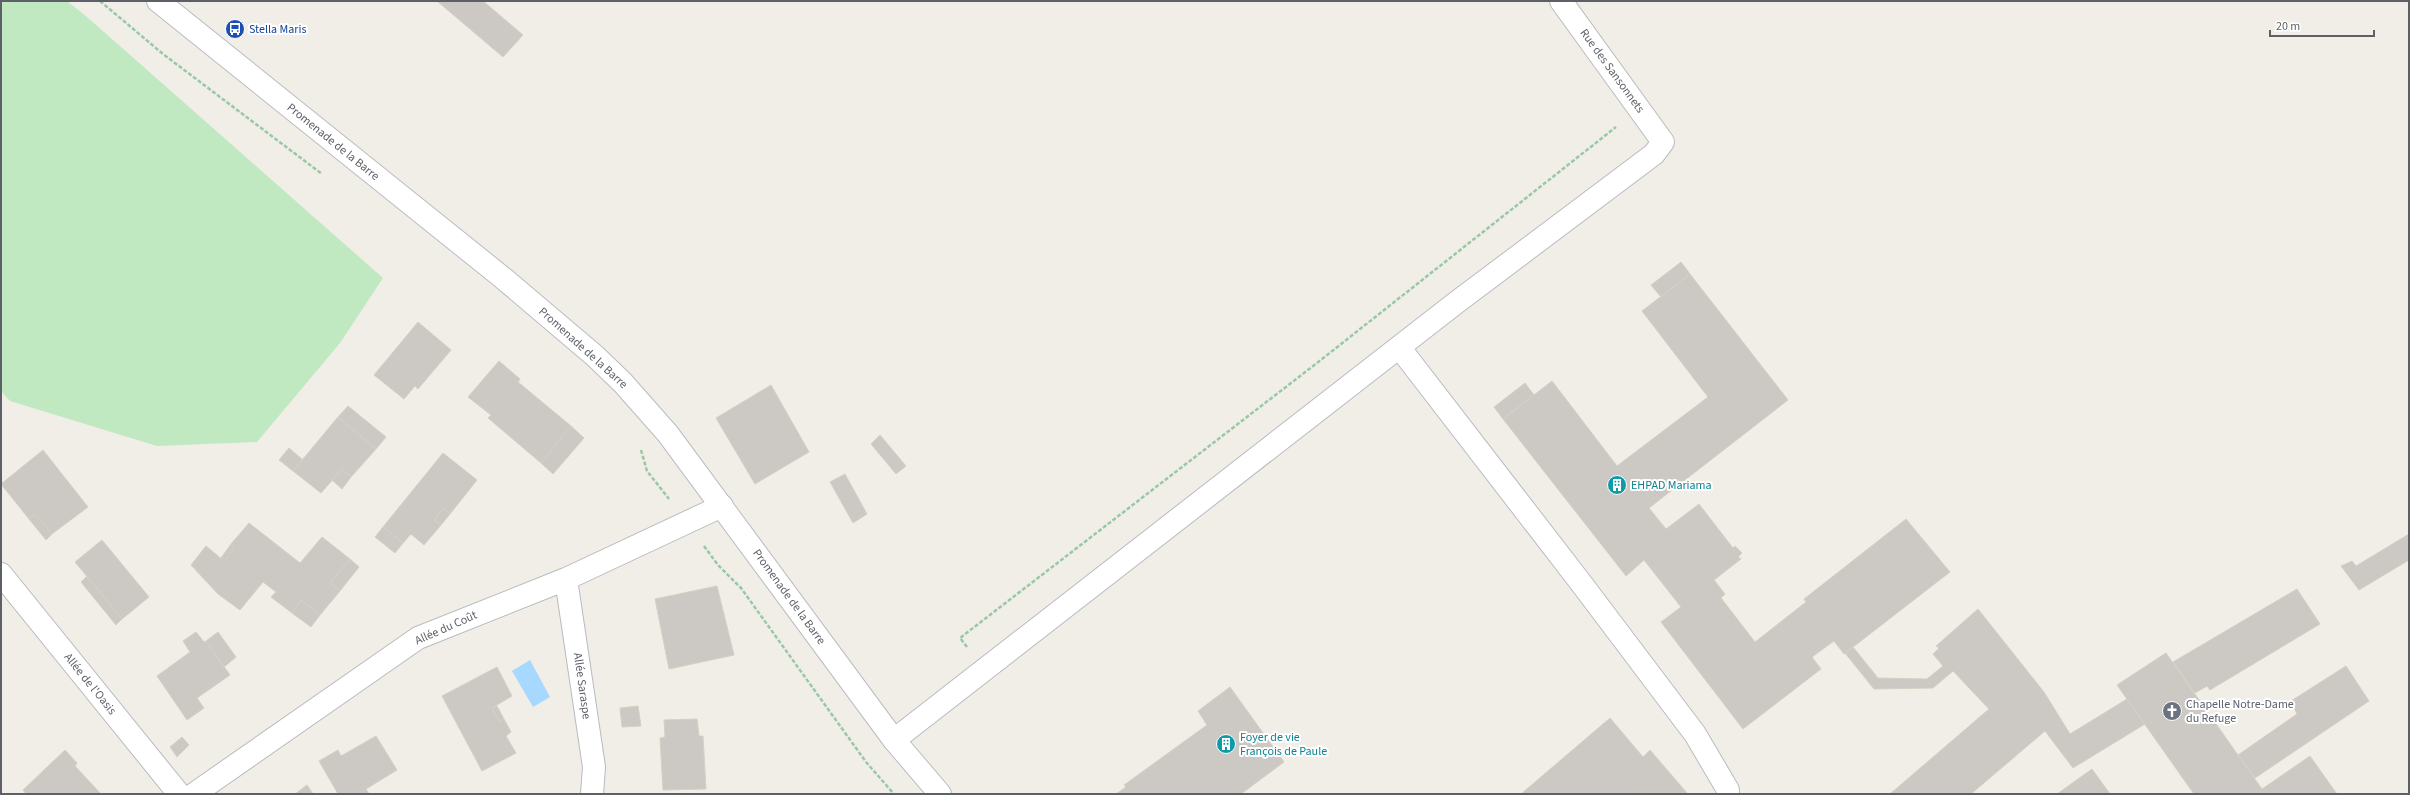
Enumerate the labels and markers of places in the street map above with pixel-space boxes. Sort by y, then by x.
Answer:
bus stop icon: Stella Maris [224,18,246,40]
place label: Stella Maris [249,21,306,38]
building icon: EHPAD Mariama [1606,474,1628,496]
place label: EHPAD Mariama [1631,477,1712,494]
place label: Chapelle Notre-Dame du Refuge [2186,696,2294,727]
church icon: Chapelle Notre-Dame du Refuge [2161,700,2183,722]
place label: Foyer de vie François de Paule [1240,729,1327,760]
building icon: Foyer de vie François de Paule [1215,733,1237,755]

